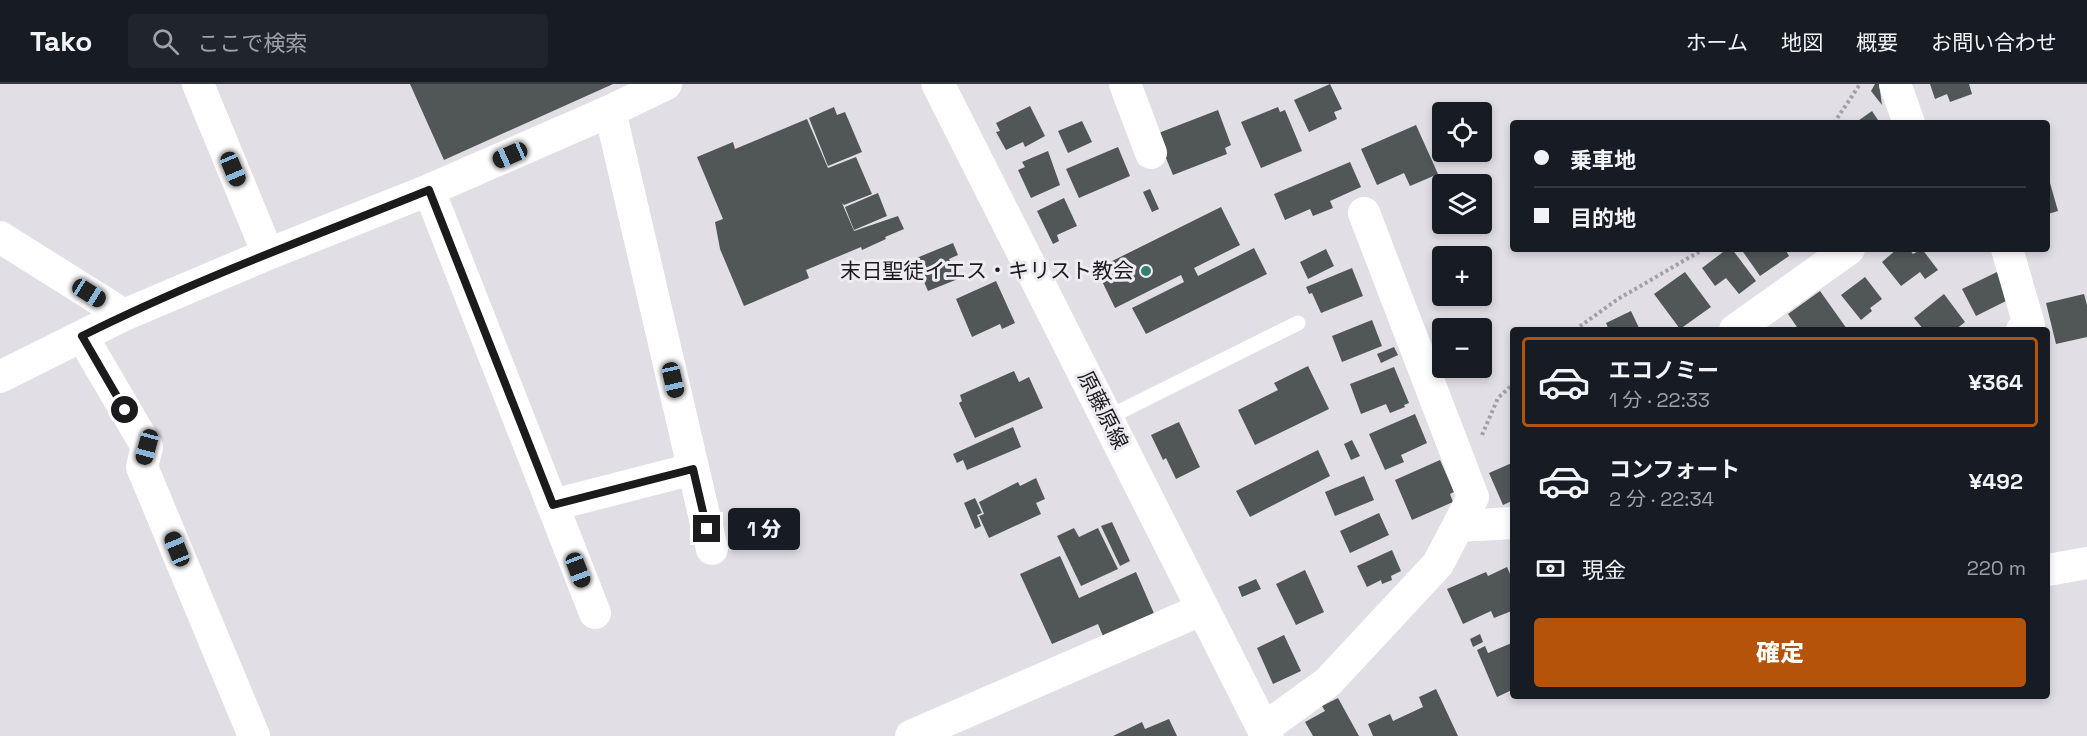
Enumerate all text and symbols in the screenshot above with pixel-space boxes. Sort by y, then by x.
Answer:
search box [128,14,548,68]
text: Tako [30,23,92,59]
icon: search [149,25,182,58]
text: ここで検索 [197,29,307,57]
text: ホーム [1686,29,1748,56]
text: 地図 [1781,29,1823,56]
text: 概要 [1856,29,1898,56]
text: お問い合わせ [1931,29,2057,56]
map controls [1432,102,1492,378]
button: locate [1432,102,1492,162]
car [490,139,530,171]
text: 乗車地 [1570,146,1636,174]
car [218,149,248,189]
button: layers [1432,174,1492,234]
text: 目的地 [1570,204,1636,232]
button: + [1432,246,1492,306]
place label: 末日聖徒イエス・キリスト教会 [840,257,1134,284]
marker: 末日聖徒イエス・キリスト教会 [1139,264,1153,278]
car [69,276,109,310]
button: − [1432,318,1492,378]
icon: car [1537,355,1591,409]
text: エコノミー [1609,356,1719,384]
car [660,360,686,400]
street label: 原藤原線 [1072,366,1135,453]
text: ¥364 [1968,368,2023,396]
text: 1 分 · 22:33 [1609,387,1710,413]
route start [111,396,138,423]
car [134,427,160,467]
icon: car [1537,454,1591,508]
text: コンフォート [1609,455,1740,483]
text: ¥492 [1969,467,2023,495]
text: 2 分 · 22:34 [1609,486,1714,512]
callout: 1 分 [728,508,800,550]
route end [693,515,720,542]
text: 1 分 [747,516,781,542]
car [162,529,192,569]
car [563,550,593,590]
icon: cash [1534,552,1567,585]
text: 220 m [1967,555,2026,581]
text: 現金 [1582,556,1626,584]
button: 確定 [1534,618,2026,687]

